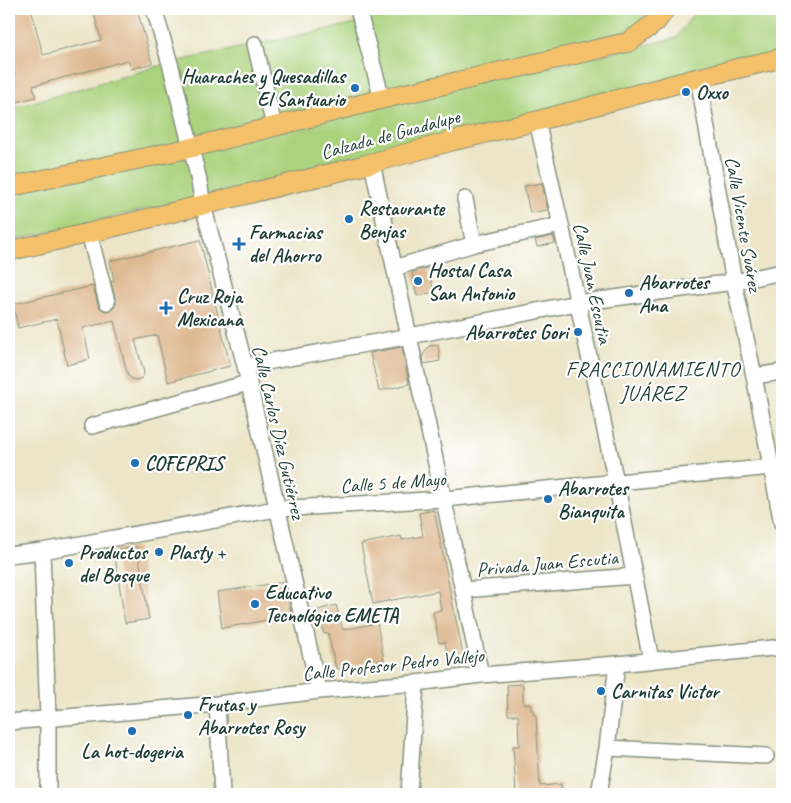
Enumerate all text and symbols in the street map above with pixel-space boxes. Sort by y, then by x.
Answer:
place label: Huaraches y Quesadillas El Santuario [181,64,347,112]
place label: Oxxo [696,80,729,105]
marker: Huaraches y Quesadillas El Santuario [349,82,361,94]
marker: Oxxo [680,86,692,98]
street label: Calzada de Guadalupe [318,104,464,165]
street label: Calle Vicente Suárez [719,155,768,295]
place label: Restaurante Benjas [359,196,445,244]
marker: Restaurante Benjas [343,213,355,225]
place label: Farmacias del Ahorro [249,220,324,268]
street label: Calle Juan Escutia [567,220,618,347]
marker: Farmacias del Ahorro [233,238,245,250]
place label: Hostal Casa San Antonio [428,258,516,306]
place label: Abarrotes Ana [639,270,711,318]
marker: Hostal Casa San Antonio [412,275,424,287]
place label: Cruz Roja Mexicana [177,284,245,332]
marker: Abarrotes Ana [623,287,635,299]
marker: Cruz Roja Mexicana [159,301,173,315]
place label: Abarrotes Gori [465,320,571,345]
marker: Abarrotes Gori [572,326,584,338]
street label: Calle Carlos Díez Gutiérrez [246,343,311,523]
district label: FRACCIONAMIENTO JUÁREZ [566,356,742,406]
place label: COFEPRIS [145,451,226,476]
marker: COFEPRIS [129,457,141,469]
street label: Calle 5 de Mayo [339,466,448,499]
place label: Abarrotes Bianquita [558,476,630,524]
marker: Abarrotes Bianquita [542,493,554,505]
place label: Productos del Bosque [79,540,151,588]
place label: Plasty + [169,540,226,565]
street label: Privada Juan Escutia [475,545,621,582]
marker: Plasty + [153,546,165,558]
marker: Productos del Bosque [63,557,75,569]
place label: Educativo Tecnológico EMETA [265,580,399,628]
marker: Educativo Tecnológico EMETA [249,598,261,610]
street label: Calle Profesor Pedro Vallejo [301,642,486,686]
place label: Carnitas Victor [611,679,721,704]
marker: Carnitas Victor [595,685,607,697]
place label: Frutas y Abarrotes Rosy [198,692,307,740]
marker: Frutas y Abarrotes Rosy [182,709,194,721]
marker: La hot-dogeria [126,725,138,737]
place label: La hot-dogeria [81,739,185,764]

